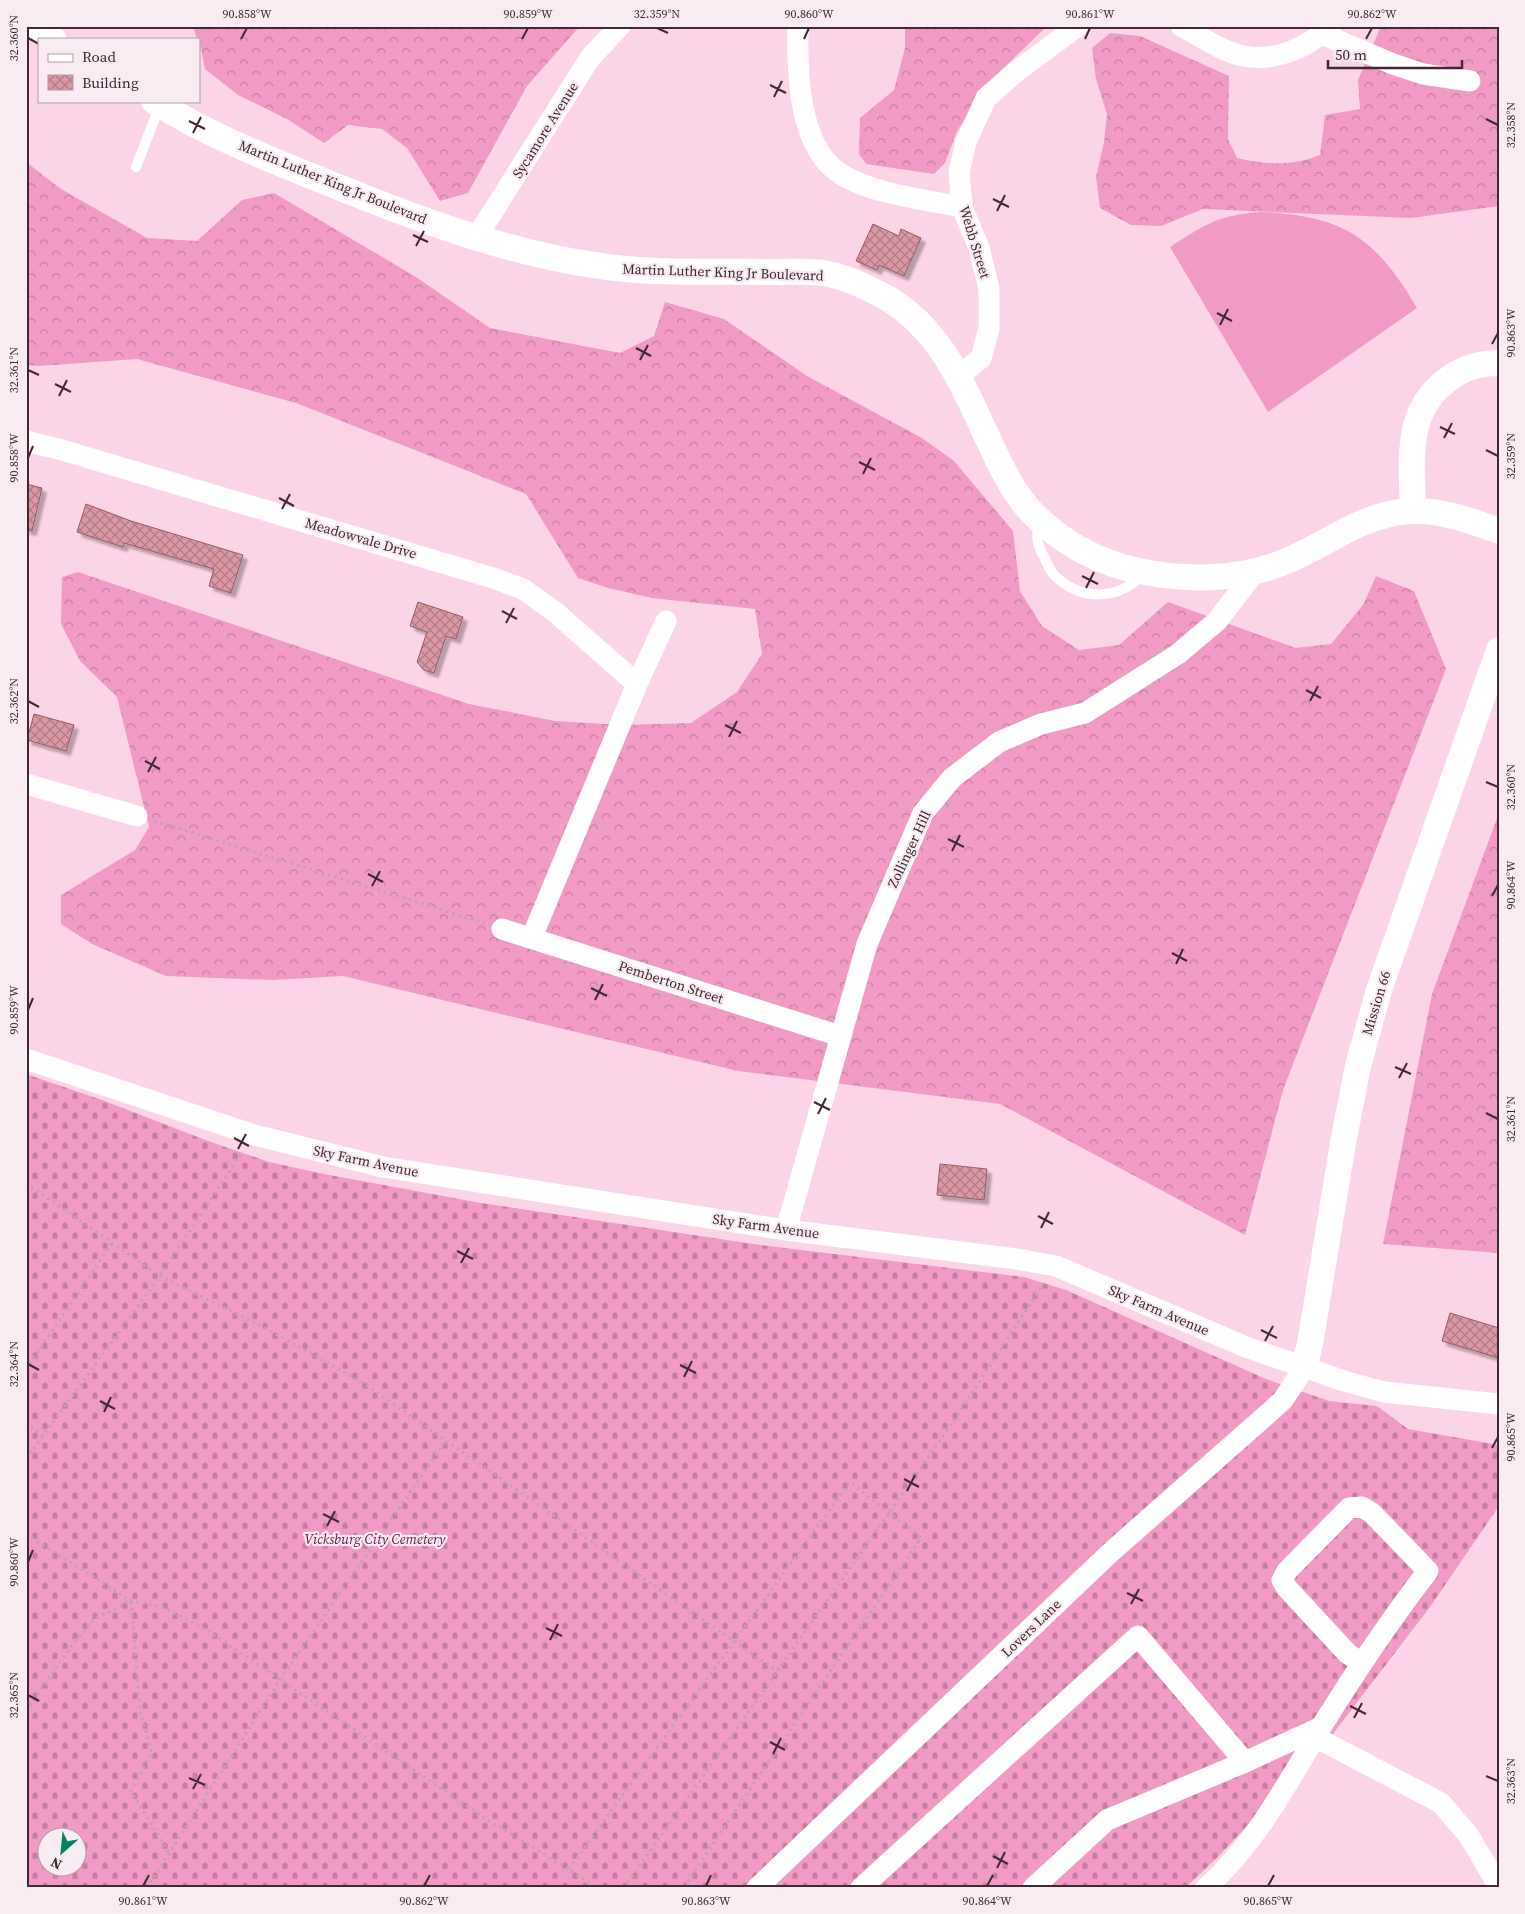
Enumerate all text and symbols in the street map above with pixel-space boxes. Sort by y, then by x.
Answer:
text: 90.858°W [222,6,272,22]
text: 90.859°W [503,6,553,22]
text: 32.359°N [634,6,680,22]
text: 90.860°W [784,6,834,22]
text: 90.861°W [1065,6,1115,22]
text: 90.862°W [1347,6,1397,22]
text: 32.360°N [6,15,22,61]
legend [38,38,200,102]
scale bar [1328,38,1461,70]
text: 50 m [1335,44,1367,65]
text: Road [82,46,116,67]
text: Building [82,72,139,93]
street label: Sycamore Avenue [507,78,583,182]
text: 32.358°N [1503,102,1519,148]
street label: Martin Luther King Jr Boulevard [236,135,430,229]
street label: Webb Street [954,203,996,281]
street label: Martin Luther King Jr Boulevard [622,258,824,286]
text: 90.863°W [1503,308,1519,358]
text: 32.361°N [6,347,22,393]
text: 90.858°W [6,433,22,483]
text: 32.359°N [1503,433,1519,479]
street label: Meadowvale Drive [303,513,419,563]
text: 32.362°N [6,678,22,724]
text: 32.360°N [1503,764,1519,810]
street label: Zollinger Hill [882,807,936,891]
text: 90.864°W [1503,860,1519,910]
street label: Pemberton Street [616,956,726,1009]
street label: Mission 66 [1357,968,1395,1038]
text: 90.859°W [6,985,22,1035]
text: 32.361°N [1503,1096,1519,1142]
street label: Sky Farm Avenue [311,1140,421,1182]
street label: Sky Farm Avenue [711,1209,821,1243]
street label: Sky Farm Avenue [1106,1280,1212,1340]
text: 32.364°N [6,1341,22,1387]
text: 90.865°W [1503,1412,1519,1462]
park label: Vicksburg City Cemetery [305,1529,446,1549]
text: 90.860°W [6,1537,22,1587]
street label: Lovers Lane [997,1594,1065,1662]
text: 32.365°N [6,1672,22,1718]
text: 32.363°N [1503,1758,1519,1804]
north arrow [38,1826,88,1876]
text: N [47,1852,65,1875]
text: 90.861°W [118,1893,168,1909]
text: 90.862°W [399,1893,449,1909]
text: 90.863°W [681,1893,731,1909]
text: 90.864°W [962,1893,1012,1909]
text: 90.865°W [1243,1893,1293,1909]

